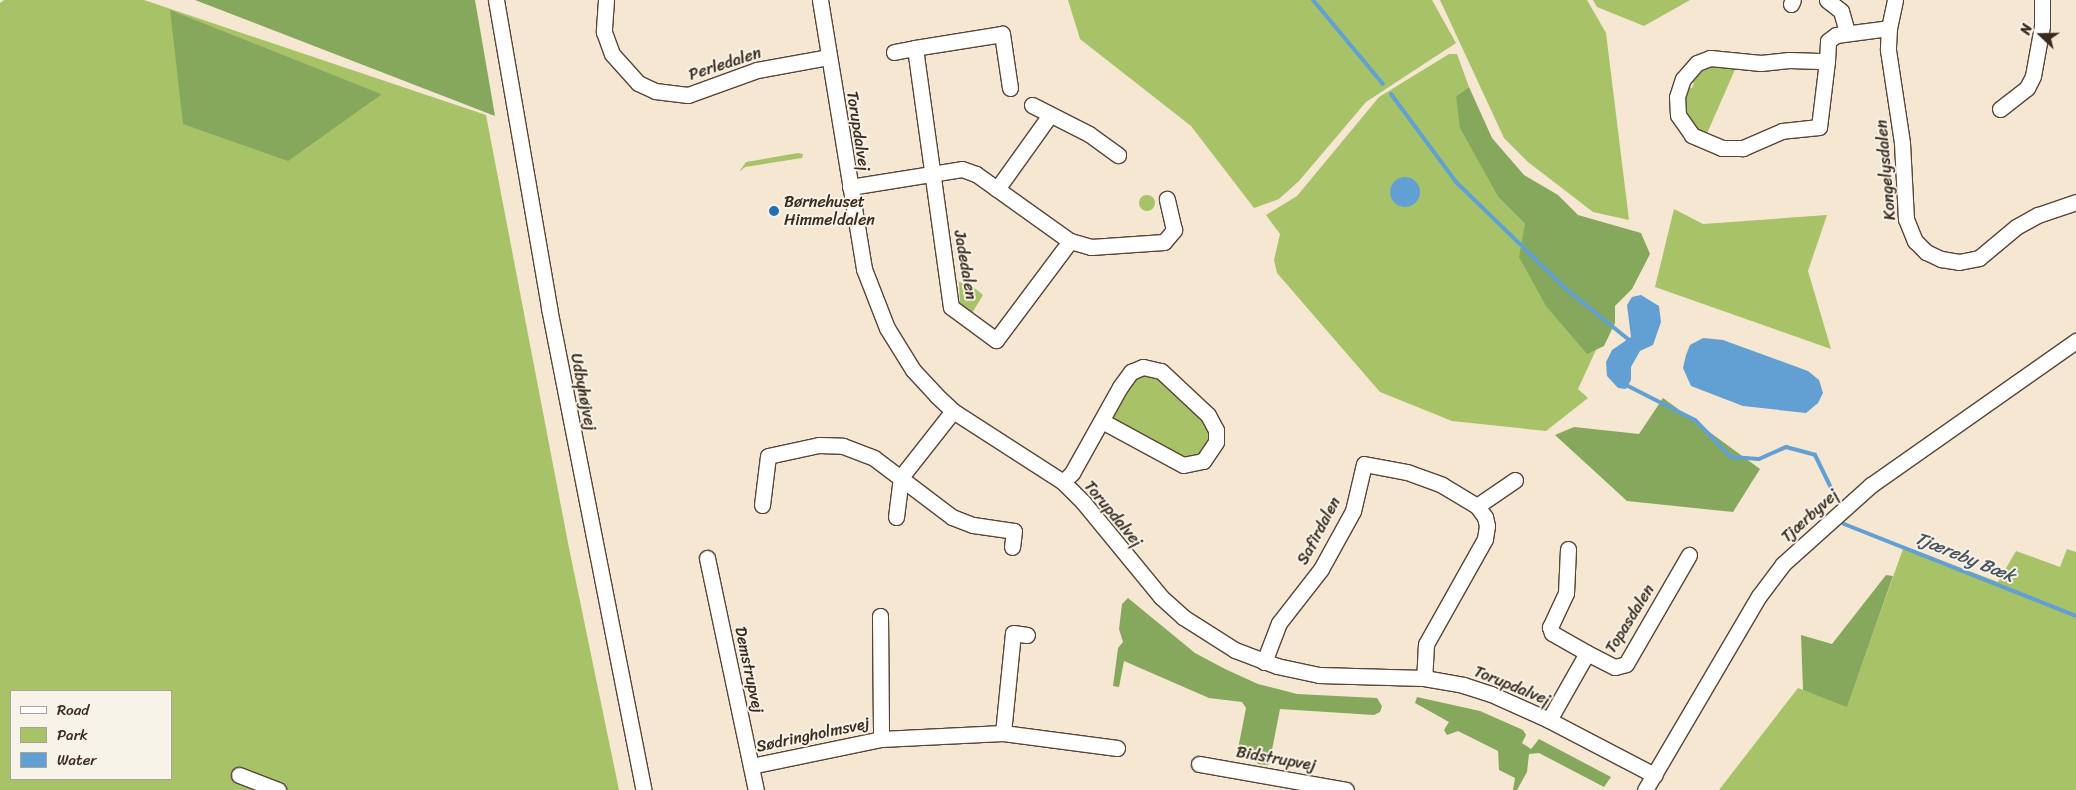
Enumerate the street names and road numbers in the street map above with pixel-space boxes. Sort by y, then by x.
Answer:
street label: Perledalen [686,43,764,85]
street label: Torupdalvej [842,90,874,172]
street label: Kongelysdalen [1872,119,1900,221]
street label: Jadedalen [949,229,981,301]
street label: Udbyhøjvej [566,352,600,432]
street label: Torupdalvej [1080,477,1146,551]
street label: Tjærbyvej [1778,485,1842,547]
street label: Safirdalen [1293,494,1345,568]
street label: Topasdalen [1601,581,1659,657]
street label: Demstrupvej [730,625,768,715]
street label: Torupdalvej [1471,662,1553,710]
street label: Sødringholmsvej [755,714,871,756]
street label: Bidstrupvej [1235,743,1317,775]

